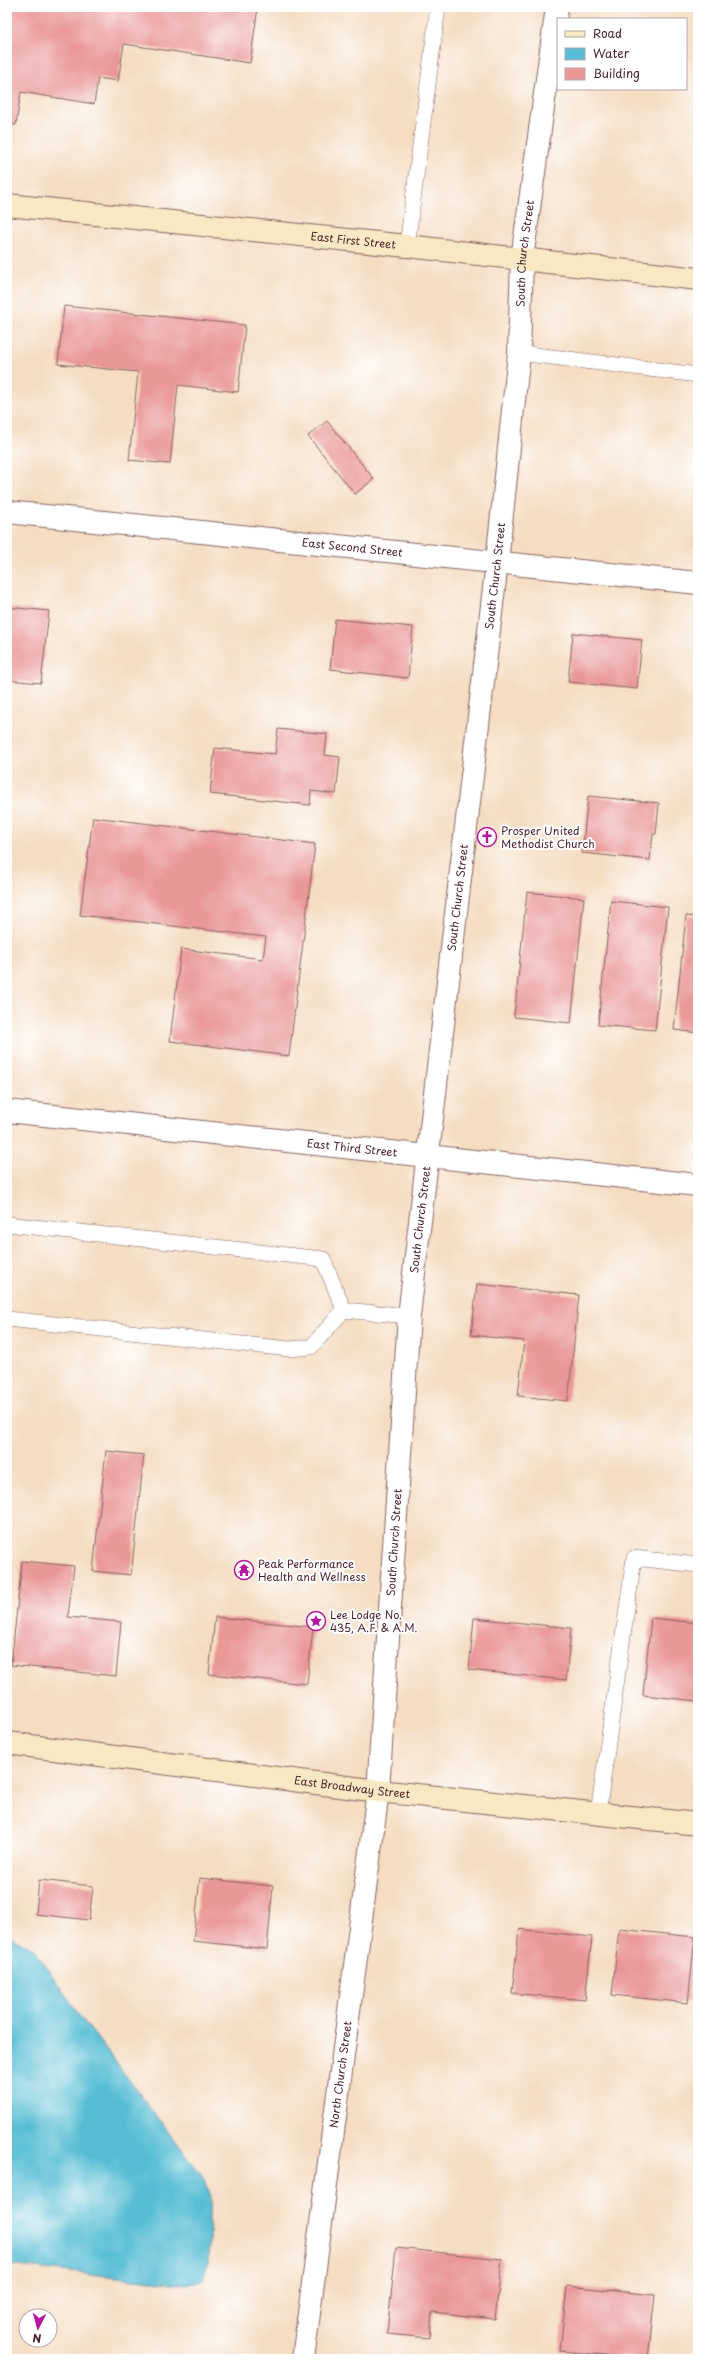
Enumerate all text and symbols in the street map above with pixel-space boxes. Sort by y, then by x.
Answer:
legend [557,18,687,90]
text: Road [593,24,622,42]
text: Water [593,44,630,62]
text: Building [593,64,640,82]
street label: South Church Street [511,198,538,307]
street label: East First Street [310,227,397,253]
street label: South Church Street [480,521,509,630]
street label: East Second Street [301,533,403,561]
place label: Prosper United Methodist Church [501,822,595,852]
church icon: Prosper United Methodist Church [476,826,498,848]
street label: South Church Street [443,843,472,952]
street label: East Third Street [306,1134,399,1161]
street label: South Church Street [405,1165,434,1274]
street label: South Church Street [382,1488,406,1597]
place label: Peak Performance Health and Wellness [258,1555,366,1585]
temple icon: Peak Performance Health and Wellness [233,1559,255,1581]
place label: Lee Lodge No. 435, A.F. & A.M. [330,1606,418,1636]
place icon: Lee Lodge No. 435, A.F. & A.M. [305,1610,327,1632]
street label: East Broadway Street [293,1771,411,1802]
street label: North Church Street [325,2019,356,2129]
north arrow [18,2308,58,2348]
text: N [31,2330,42,2347]

